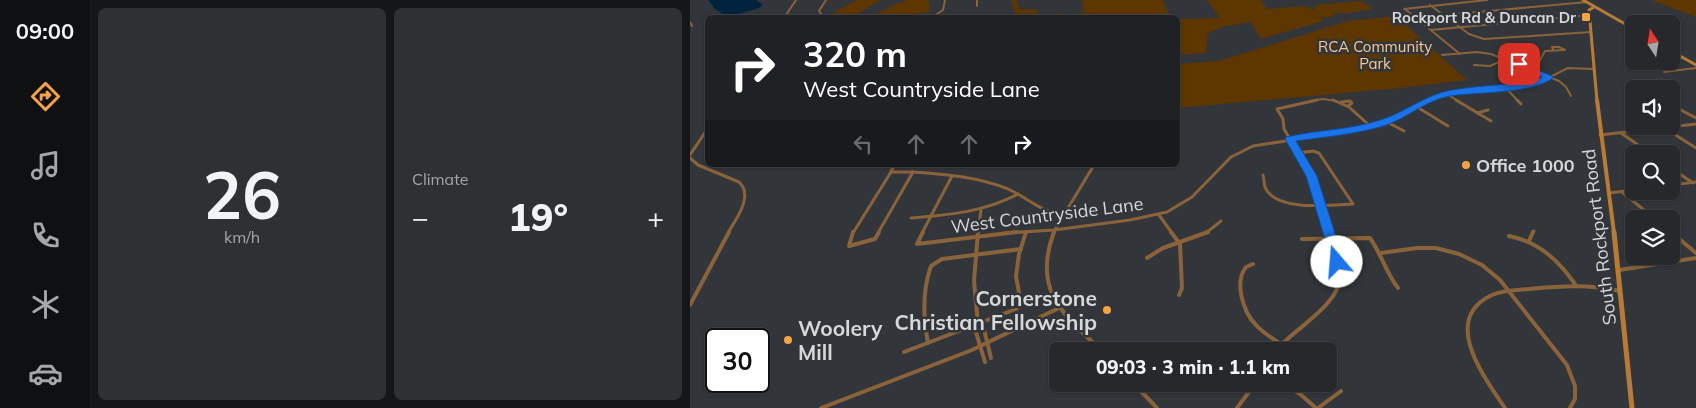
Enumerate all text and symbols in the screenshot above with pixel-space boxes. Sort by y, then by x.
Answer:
place label: Rockport Rd & Duncan Dr [1392,8,1576,27]
marker: Rockport Rd & Duncan Dr [1580,11,1592,23]
north arrow [1625,15,1680,70]
map controls [1625,15,1680,265]
text: 09:00 [16,17,74,45]
text: 320 m [803,32,907,76]
icon: right [720,35,785,100]
park label: RCA Community Park [1318,37,1432,73]
pin [1498,43,1540,85]
icon: arrive [1505,50,1533,78]
text: West Countryside Lane [803,75,1040,103]
icon: directions [28,79,63,114]
button: sound [1625,80,1680,135]
icon: left [849,130,877,158]
icon: ahead [902,130,930,158]
icon: ahead [955,130,983,158]
icon: right [1008,130,1036,158]
button: search [1625,145,1680,200]
icon: music [28,148,63,183]
street label: South Rockport Road [1577,148,1621,326]
text: 26 [203,154,281,235]
place label: Office 1000 [1476,154,1575,177]
marker: Office 1000 [1460,159,1472,171]
text: Climate [412,169,468,189]
street label: West Countryside Lane [949,192,1145,238]
text: 19° [508,193,568,241]
text: − [412,200,429,235]
text: + [647,200,664,235]
button: layers [1625,210,1680,265]
icon: phone [28,218,63,253]
text: km/h [224,227,260,247]
position arrow [1310,235,1362,287]
place label: Cornerstone Christian Fellowship [895,285,1097,335]
icon: climate [28,287,63,322]
marker: Cornerstone Christian Fellowship [1101,304,1113,316]
place label: Woolery Mill [798,315,883,365]
speed limit sign: 30 [705,328,770,393]
marker: Woolery Mill [782,334,794,346]
text: 09:03 · 3 min · 1.1 km [1096,355,1290,379]
icon: car [28,356,63,391]

